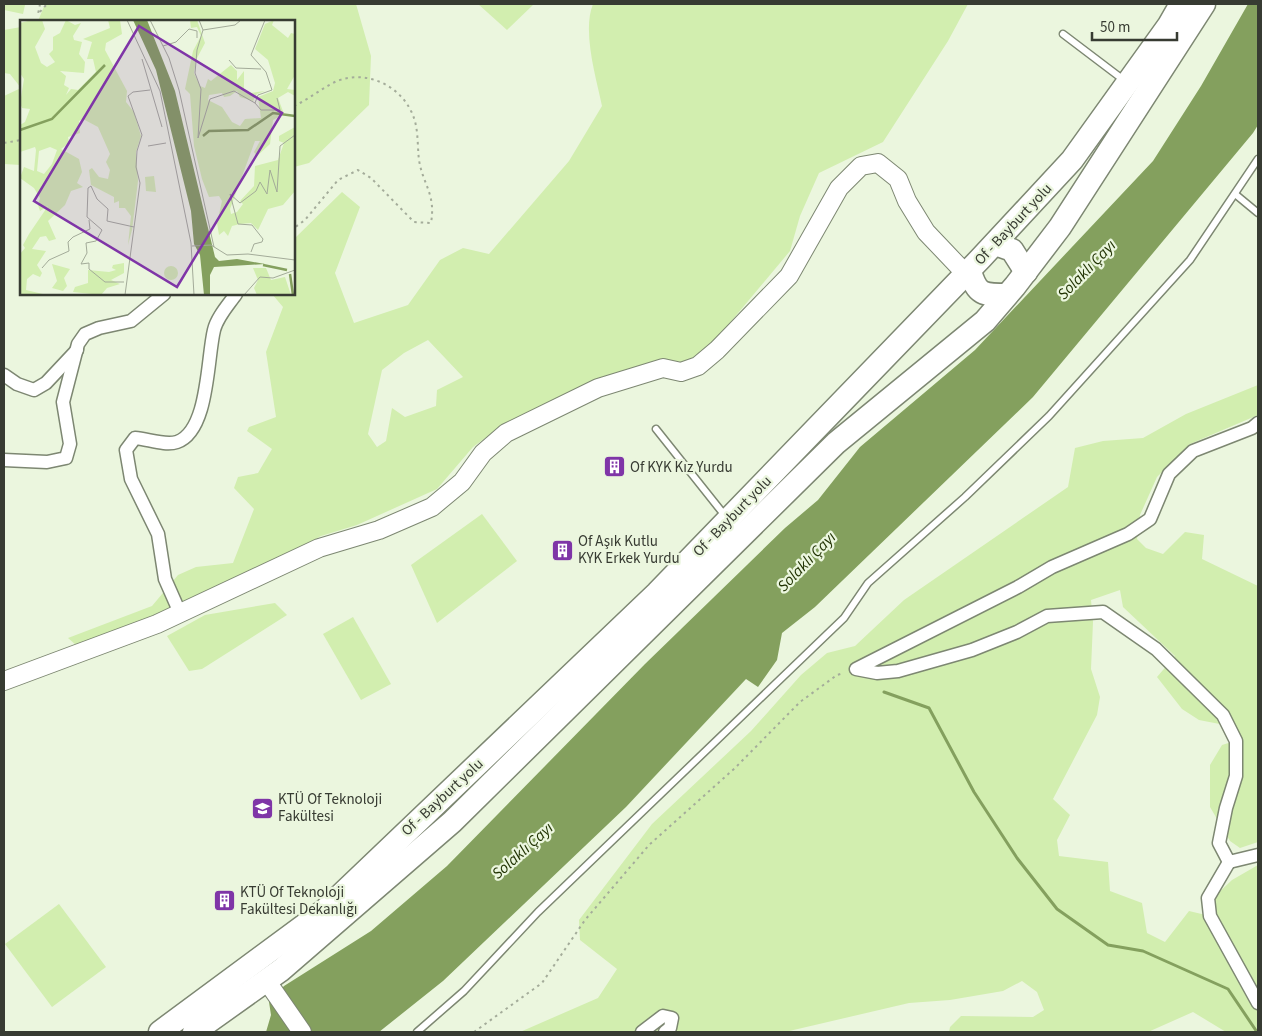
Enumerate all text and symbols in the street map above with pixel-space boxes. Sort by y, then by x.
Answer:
scale bar [1092,10,1177,42]
text: 50 m [1100,17,1130,38]
inset map [20,20,295,295]
street label: Of - Bayburt yolu [970,179,1057,270]
water label: Solaklı Çayı [1052,235,1121,305]
building icon: Of KYK Kız Yurdu [602,455,626,479]
place label: Of KYK Kız Yurdu [630,457,733,478]
street label: Of - Bayburt yolu [688,471,776,561]
water label: Solaklı Çayı [772,527,841,597]
place label: Of Aşık Kutlu KYK Erkek Yurdu [578,531,680,569]
building icon: Of Aşık Kutlu KYK Erkek Yurdu [550,538,574,562]
street label: Of - Bayburt yolu [397,754,488,841]
place label: KTÜ Of Teknoloji Fakültesi [278,789,382,827]
school or university icon: KTÜ Of Teknoloji Fakültesi [250,796,274,820]
water label: Solaklı Çayı [487,817,558,884]
place label: KTÜ Of Teknoloji Fakültesi Dekanlığı [240,882,357,920]
building icon: KTÜ Of Teknoloji Fakültesi Dekanlığı [212,889,236,913]

